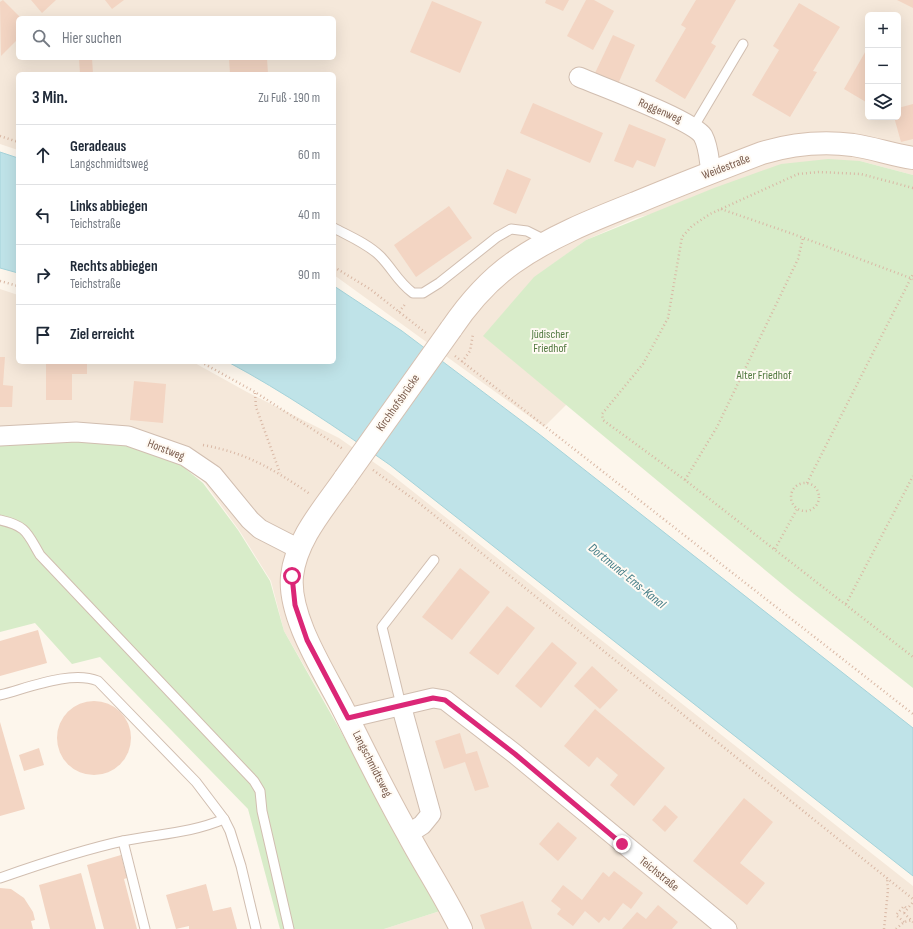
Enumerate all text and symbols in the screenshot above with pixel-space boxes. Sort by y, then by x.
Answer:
map controls [865,12,901,120]
button: + [865,12,901,48]
search box [16,16,336,60]
icon: search [30,27,52,49]
text: Hier suchen [62,29,122,48]
button: − [865,48,901,84]
button: layers [865,84,901,120]
text: 3 Min. [32,88,68,108]
text: Zu Fuß · 190 m [258,90,320,106]
street label: Roggenweg [636,95,684,127]
text: Geradeaus [70,137,126,156]
icon: ahead [32,144,54,166]
text: 60 m [298,147,320,163]
street label: Weidestraße [700,151,752,183]
text: Langschmidtsweg [70,156,148,172]
text: Links abbiegen [70,197,148,216]
icon: left [32,204,54,226]
text: 40 m [298,207,320,223]
text: Teichstraße [70,216,121,232]
text: Rechts abbiegen [70,257,158,276]
icon: right [32,264,54,286]
text: 90 m [298,267,320,283]
text: Teichstraße [70,276,121,292]
icon: arrive [32,324,54,346]
text: Ziel erreicht [70,325,134,344]
park label: Jüdischer Friedhof [530,327,569,356]
park label: Alter Friedhof [736,368,792,383]
street label: Kirchhofsbrücke [373,371,423,434]
street label: Horstweg [145,436,187,464]
water label: Dortmund-Ems-Kanal [585,540,669,612]
route start [283,567,301,585]
street label: Langschmidtsweg [349,728,395,800]
route end [613,835,631,853]
street label: Teichstraße [636,853,682,895]

